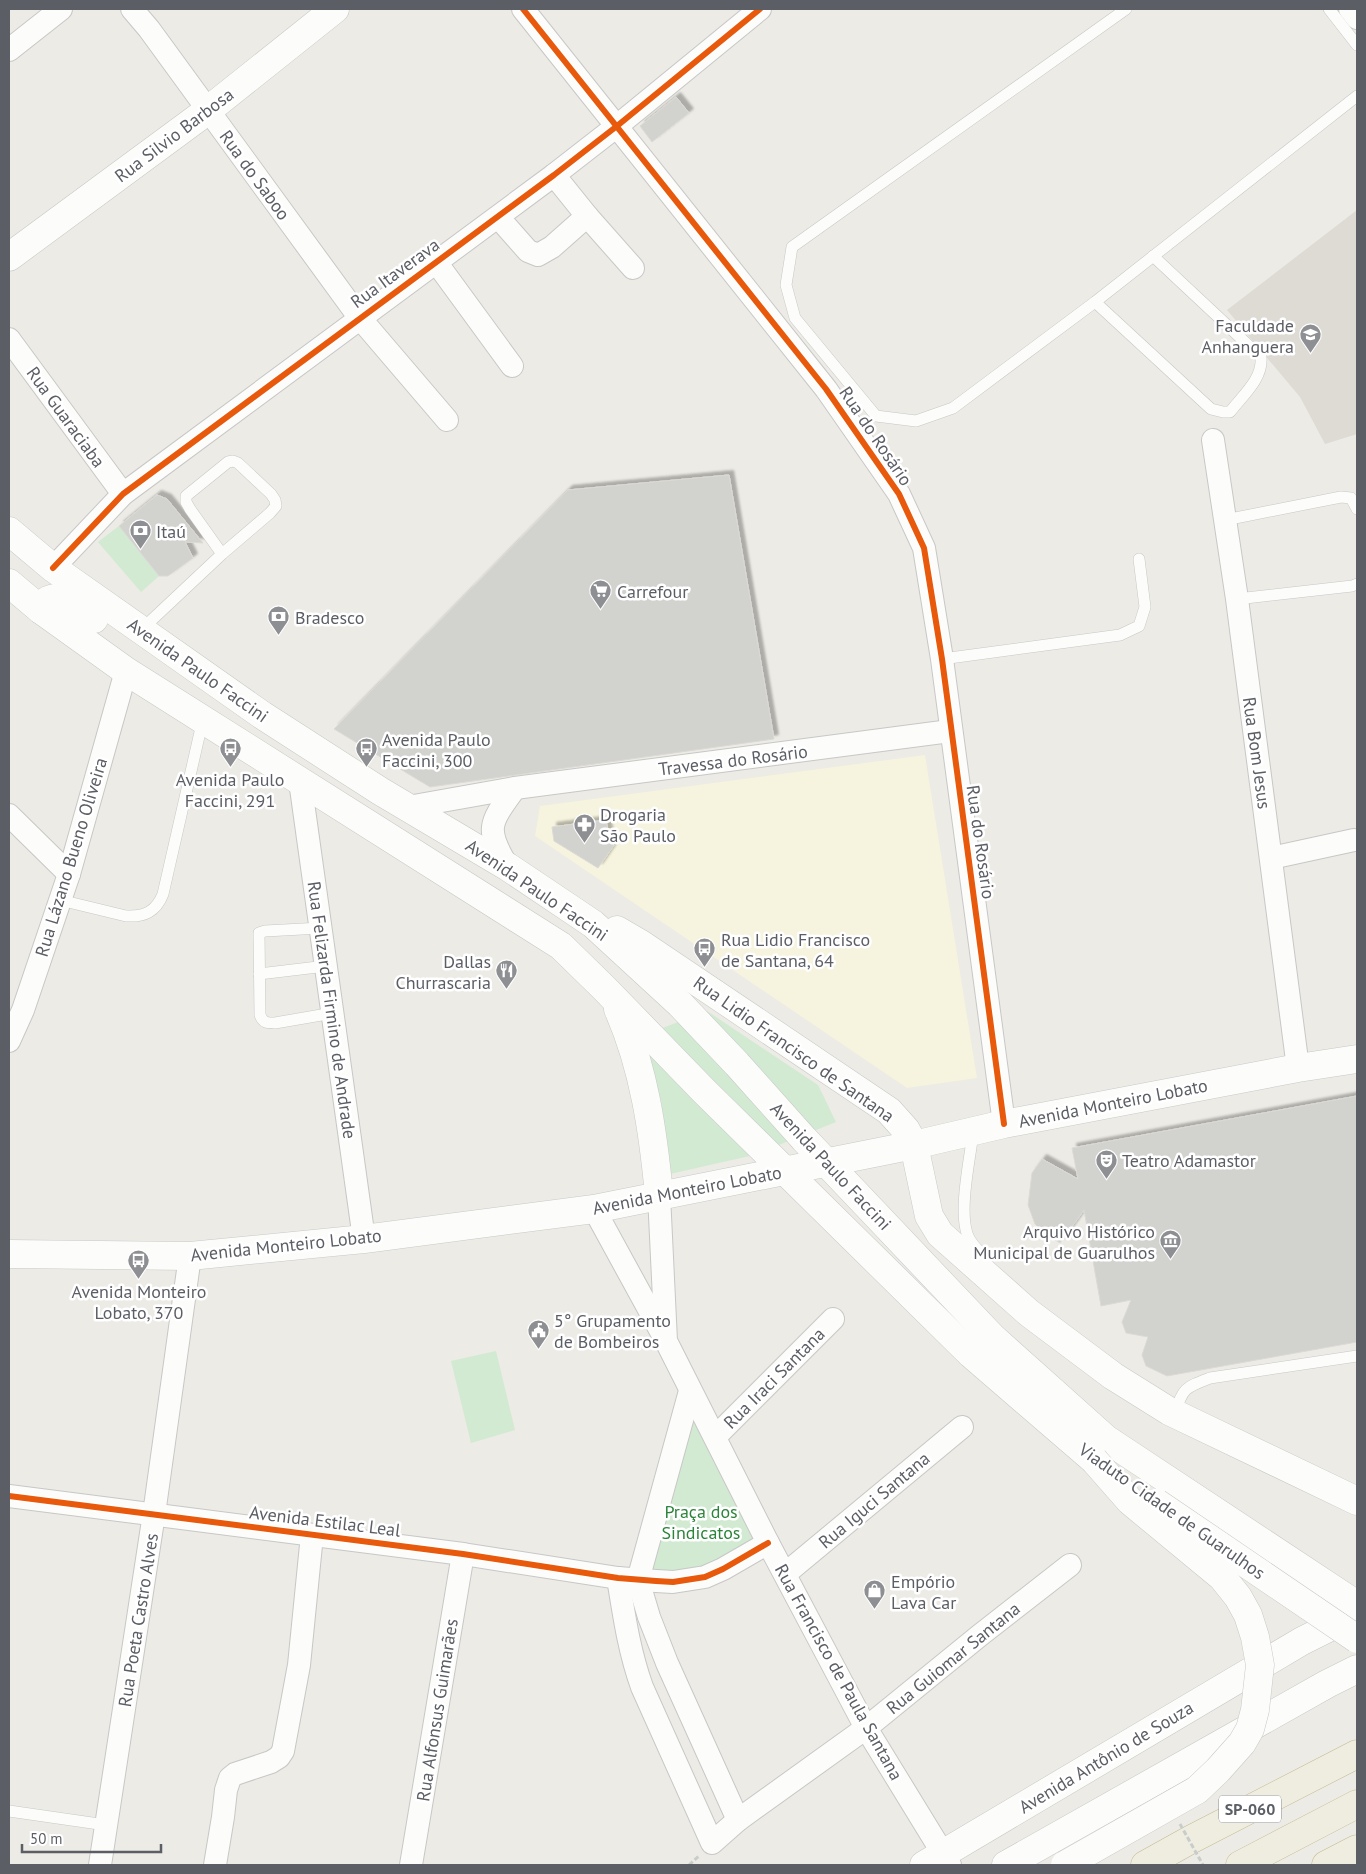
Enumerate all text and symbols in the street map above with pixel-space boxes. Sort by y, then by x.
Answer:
street label: Rua Silvio Barbosa [110,83,238,187]
street label: Rua do Saboo [215,126,295,224]
street label: Rua Itaverava [346,233,444,313]
place label: Faculdade Anhanguera [1201,314,1294,358]
school or university icon: Faculdade Anhanguera [1298,323,1322,354]
street label: Rua Guaraciaba [22,362,110,472]
street label: Rua do Rosário [834,382,918,490]
bank icon: Itaú [128,519,152,550]
place label: Itaú [156,520,186,543]
supermarket icon: Carrefour [589,579,613,610]
place label: Carrefour [617,580,688,603]
bank icon: Bradesco [267,605,291,636]
place label: Bradesco [295,606,364,629]
street label: Avenida Paulo Faccini [123,613,273,727]
street label: Rua Bom Jesus [1238,696,1276,810]
place label: Avenida Paulo Faccini, 300 [382,728,491,772]
bus stop icon: Avenida Paulo Faccini, 291 [218,737,242,768]
bus stop icon: Avenida Paulo Faccini, 300 [354,737,378,768]
street label: Travessa do Rosário [657,739,809,781]
street label: Rua Lázano Bueno Oliveira [30,755,112,959]
place label: Avenida Paulo Faccini, 291 [176,768,284,812]
street label: Rua do Rosário [962,784,1000,900]
place label: Drogaria São Paulo [600,803,676,847]
pharmacy icon: Drogaria São Paulo [572,812,596,843]
street label: Avenida Paulo Faccini [461,834,613,946]
street label: Rua Felizarda Firmino de Andrade [303,880,361,1140]
place label: Rua Lidio Francisco de Santana, 64 [721,928,870,972]
bus stop icon: Rua Lidio Francisco de Santana, 64 [693,937,717,968]
place label: Dallas Churrascaria [396,950,491,994]
restaurant icon: Dallas Churrascaria [495,959,519,990]
street label: Rua Lidio Francisco de Santana [689,971,899,1127]
street label: Avenida Monteiro Lobato [1017,1073,1209,1133]
street label: Avenida Paulo Faccini [766,1097,896,1235]
theatre icon: Teatro Adamastor [1094,1148,1118,1179]
place label: Teatro Adamastor [1122,1149,1256,1172]
street label: Avenida Monteiro Lobato [591,1160,783,1220]
place label: Arquivo Histórico Municipal de Guarulhos [973,1220,1155,1264]
street label: Avenida Monteiro Lobato [189,1224,383,1266]
museum icon: Arquivo Histórico Municipal de Guarulhos [1159,1229,1183,1260]
bus stop icon: Avenida Monteiro Lobato, 370 [127,1249,151,1280]
place label: Avenida Monteiro Lobato, 370 [72,1280,206,1324]
place label: 5° Grupamento de Bombeiros [554,1309,671,1353]
public building icon: 5° Grupamento de Bombeiros [526,1318,550,1349]
street label: Rua Iraci Santana [718,1322,830,1434]
street label: Viaduto Cidade de Guarulhos [1073,1437,1270,1584]
street label: Rua Iguci Santana [814,1447,934,1553]
street label: Avenida Estilac Leal [248,1500,403,1542]
park label: Praça dos Sindicatos [662,1500,740,1544]
street label: Rua Poeta Castro Alves [113,1531,163,1709]
street label: Rua Francisco de Paula Santana [770,1560,908,1784]
place label: Empório Lava Car [891,1570,956,1614]
shop icon: Empório Lava Car [863,1579,887,1610]
street label: Rua Guiomar Santana [881,1597,1025,1719]
street label: Rua Alfonsus Guimarães [411,1617,463,1803]
street label: Avenida Antônio de Souza [1015,1696,1197,1818]
road number: SP-060 [1219,1796,1281,1822]
scale bar [22,1822,161,1854]
text: 50 m [30,1829,63,1848]

